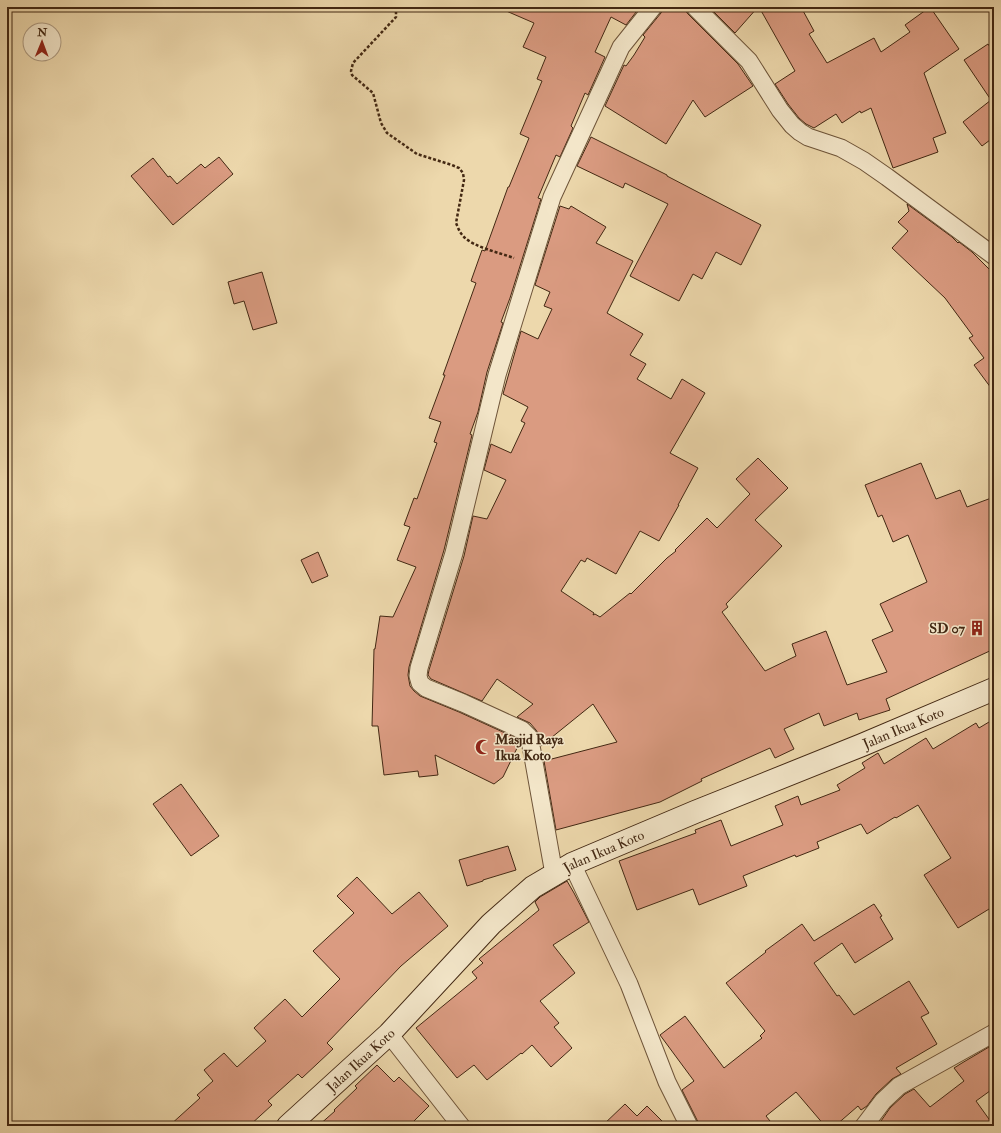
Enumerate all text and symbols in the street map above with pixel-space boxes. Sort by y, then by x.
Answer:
north arrow [22,22,62,62]
text: N [36,26,48,39]
building icon: SD 07 [968,619,986,637]
place label: SD 07 [929,620,966,637]
street label: Jalan Ikua Koto [859,703,946,753]
place label: Masjid Raya Ikua Koto [494,731,565,764]
mosque icon: Masjid Raya Ikua Koto [474,738,492,756]
street label: Jalan Ikua Koto [559,826,647,876]
street label: Jalan Ikua Koto [322,1025,399,1096]

